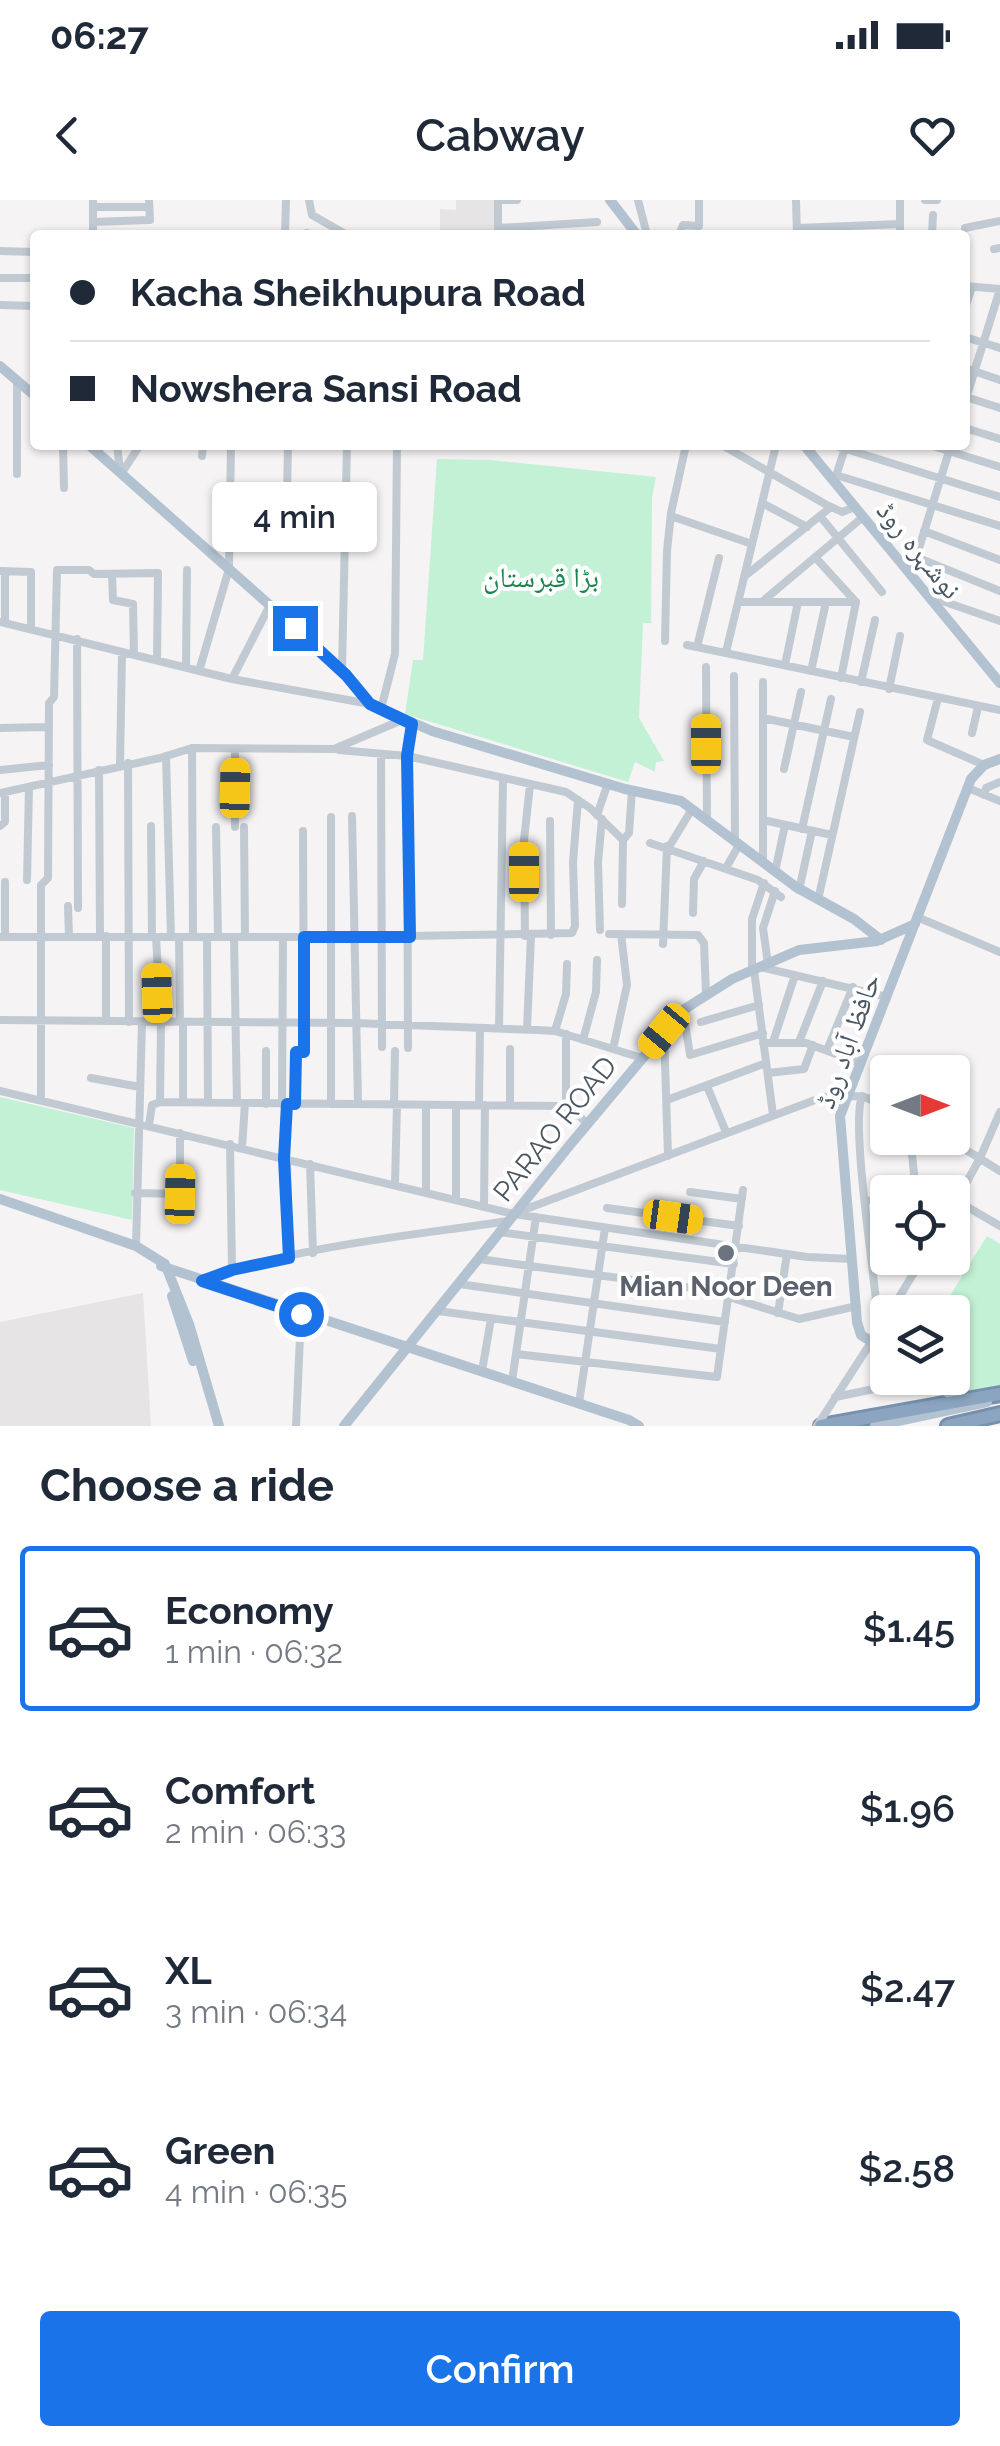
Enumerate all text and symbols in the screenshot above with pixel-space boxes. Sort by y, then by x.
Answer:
text: 06:27 [50,13,149,58]
icon: back [40,108,95,163]
icon: heart [905,108,960,163]
text: Cabway [415,109,585,162]
text: Kacha Sheikhupura Road [130,270,586,315]
text: Nowshera Sansi Road [130,366,522,411]
callout: 4 min [212,483,378,553]
street label: نوشہرہ روڈ [870,495,968,605]
text: 4 min [253,498,336,535]
park label: بڑا قبرستان [483,561,599,594]
route end [273,606,318,651]
car [691,714,721,774]
car [219,758,251,818]
car [509,842,539,902]
car [141,962,173,1024]
street label: حافظ آباد روڈ [808,969,888,1113]
car [633,998,695,1064]
street label: PARAO ROAD [486,1050,624,1208]
north arrow [870,1055,970,1155]
map controls [870,1055,970,1395]
car [164,1164,196,1224]
button: locate [870,1175,970,1275]
car [641,1198,705,1236]
marker: Mian Noor Deen [715,1242,737,1264]
place label: Mian Noor Deen [619,1270,833,1303]
route start [279,1292,324,1337]
button: layers [870,1295,970,1395]
text: Choose a ride [40,1459,334,1512]
icon: car [45,1584,135,1674]
text: Economy [165,1588,334,1633]
text: $1.45 [863,1606,955,1651]
text: 1 min · 06:32 [165,1633,343,1670]
icon: car [45,1764,135,1854]
text: Comfort [165,1768,315,1813]
text: $1.96 [860,1786,955,1831]
text: 2 min · 06:33 [165,1813,346,1850]
icon: car [45,1944,135,2034]
text: XL [165,1948,212,1993]
text: $2.47 [860,1966,955,2011]
text: 3 min · 06:34 [165,1993,347,2030]
icon: car [45,2124,135,2214]
text: Green [165,2128,275,2173]
text: $2.58 [858,2146,955,2191]
text: 4 min · 06:35 [165,2173,347,2210]
button: Confirm [40,2311,960,2426]

